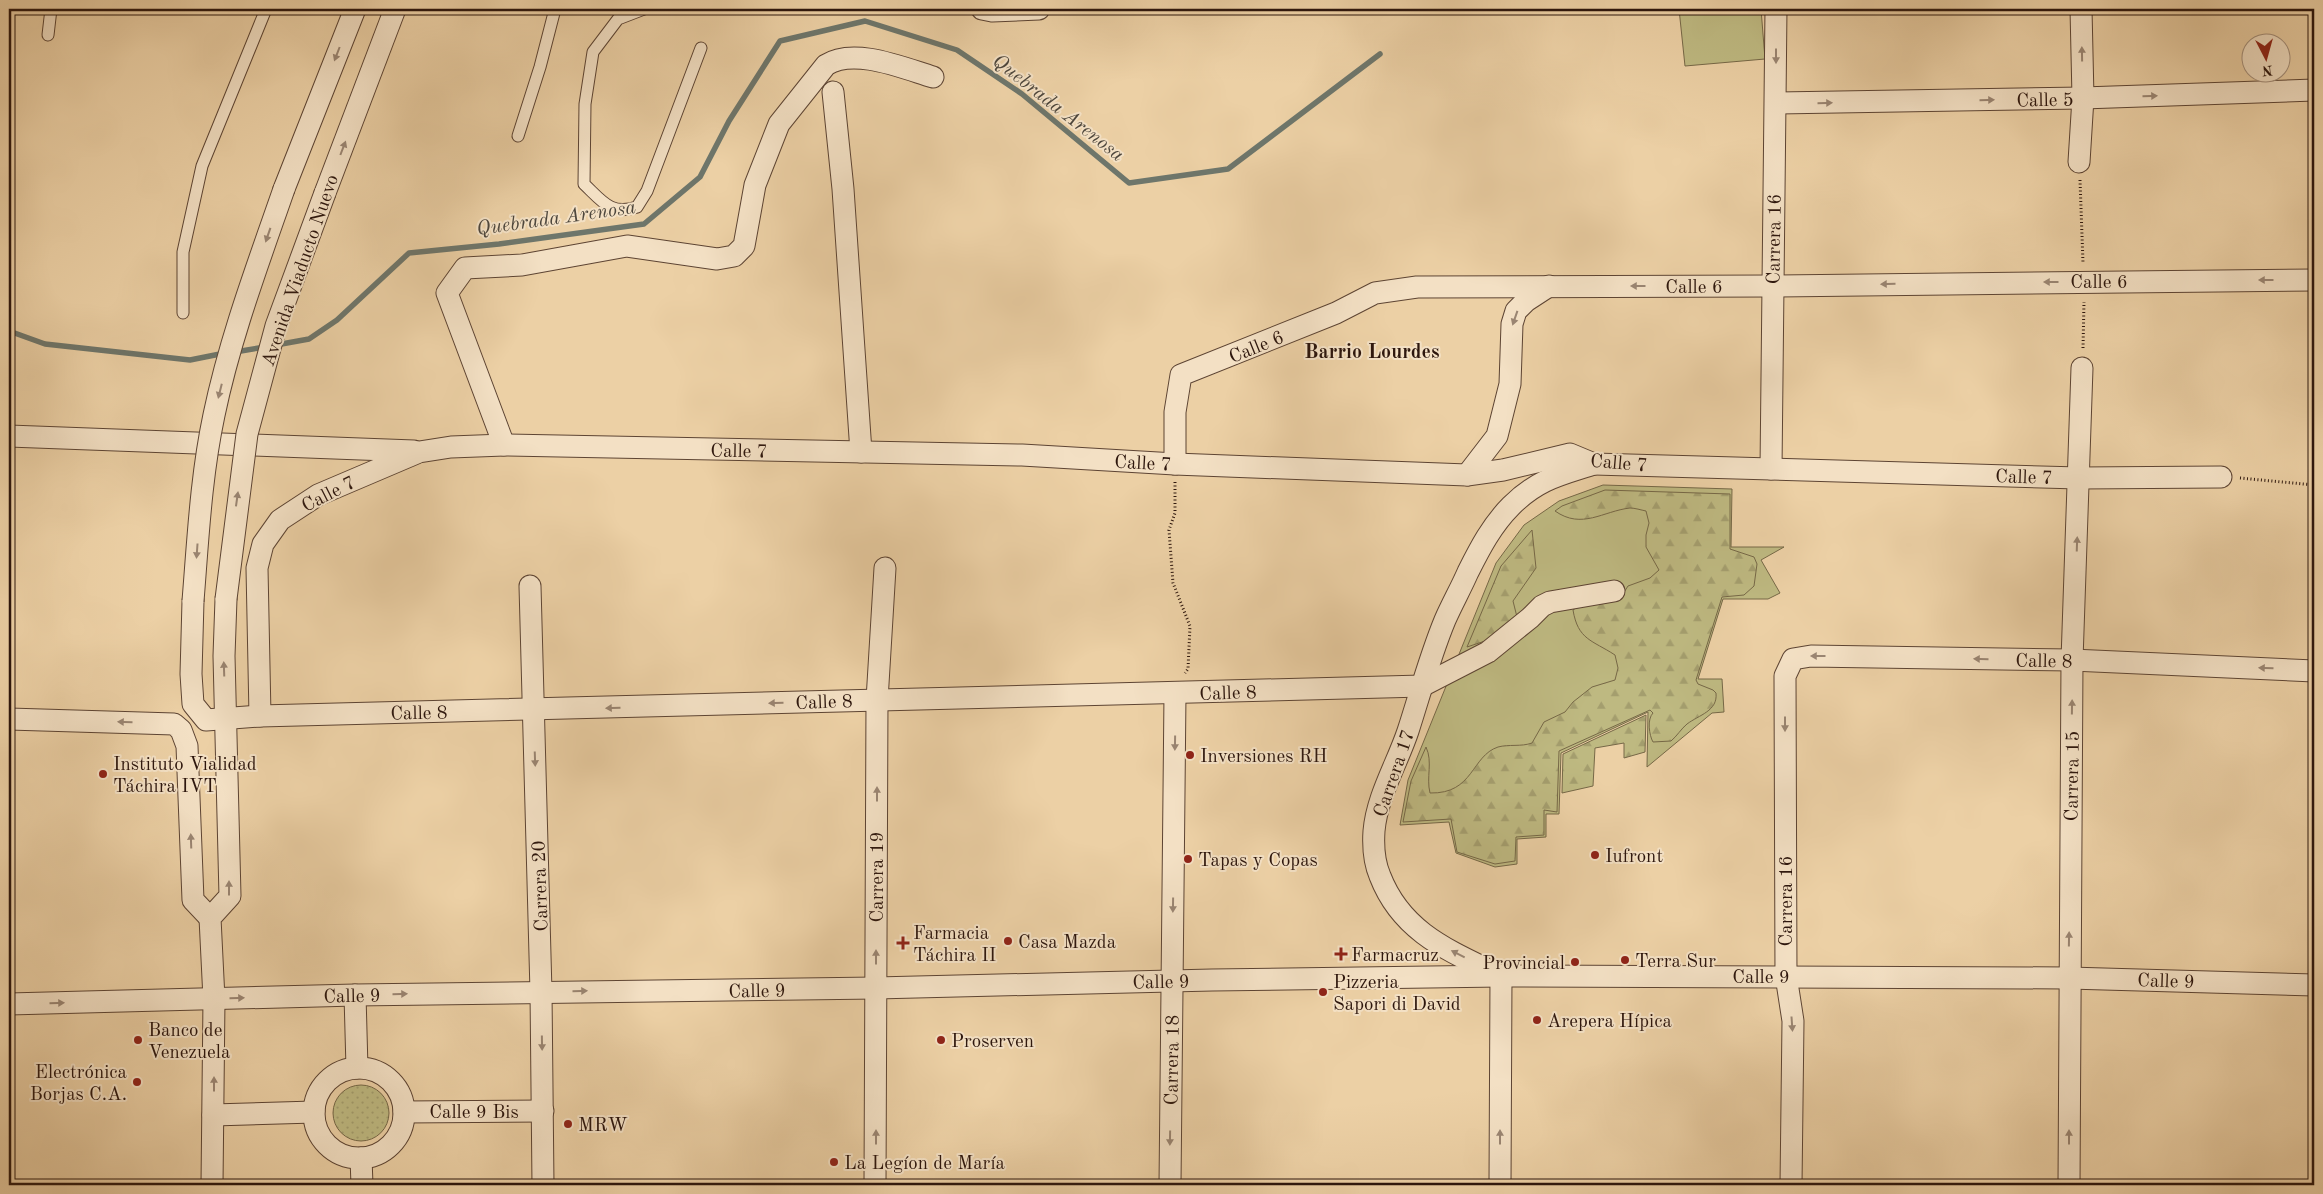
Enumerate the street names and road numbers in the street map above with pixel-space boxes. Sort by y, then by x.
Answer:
street label: Calle 5 [2016,91,2074,111]
street label: Avenida Viaducto Nuevo [260,173,343,369]
street label: Carrera 16 [1765,193,1786,285]
street label: Calle 6 [2070,274,2128,293]
street label: Calle 6 [1665,279,1723,298]
street label: Calle 6 [1227,329,1287,368]
street label: Calle 7 [710,442,768,462]
street label: Calle 7 [1589,453,1648,476]
street label: Calle 7 [1114,454,1172,475]
street label: Calle 7 [1995,468,2053,489]
street label: Calle 7 [299,474,359,517]
street label: Calle 8 [2015,652,2073,672]
street label: Calle 8 [1199,684,1257,705]
street label: Calle 8 [795,693,853,714]
street label: Calle 8 [390,704,448,724]
street label: Carrera 17 [1372,728,1419,820]
street label: Carrera 15 [2063,730,2084,822]
street label: Carrera 19 [869,832,888,922]
street label: Carrera 20 [530,840,553,932]
street label: Carrera 16 [1778,856,1797,946]
street label: Calle 9 [1732,969,1790,988]
street label: Calle 9 [2137,972,2195,993]
street label: Calle 9 [1132,973,1190,993]
street label: Calle 9 [728,982,786,1002]
street label: Calle 9 [323,987,381,1007]
street label: Carrera 18 [1163,1014,1184,1106]
street label: Calle 9 Bis [429,1104,519,1123]

